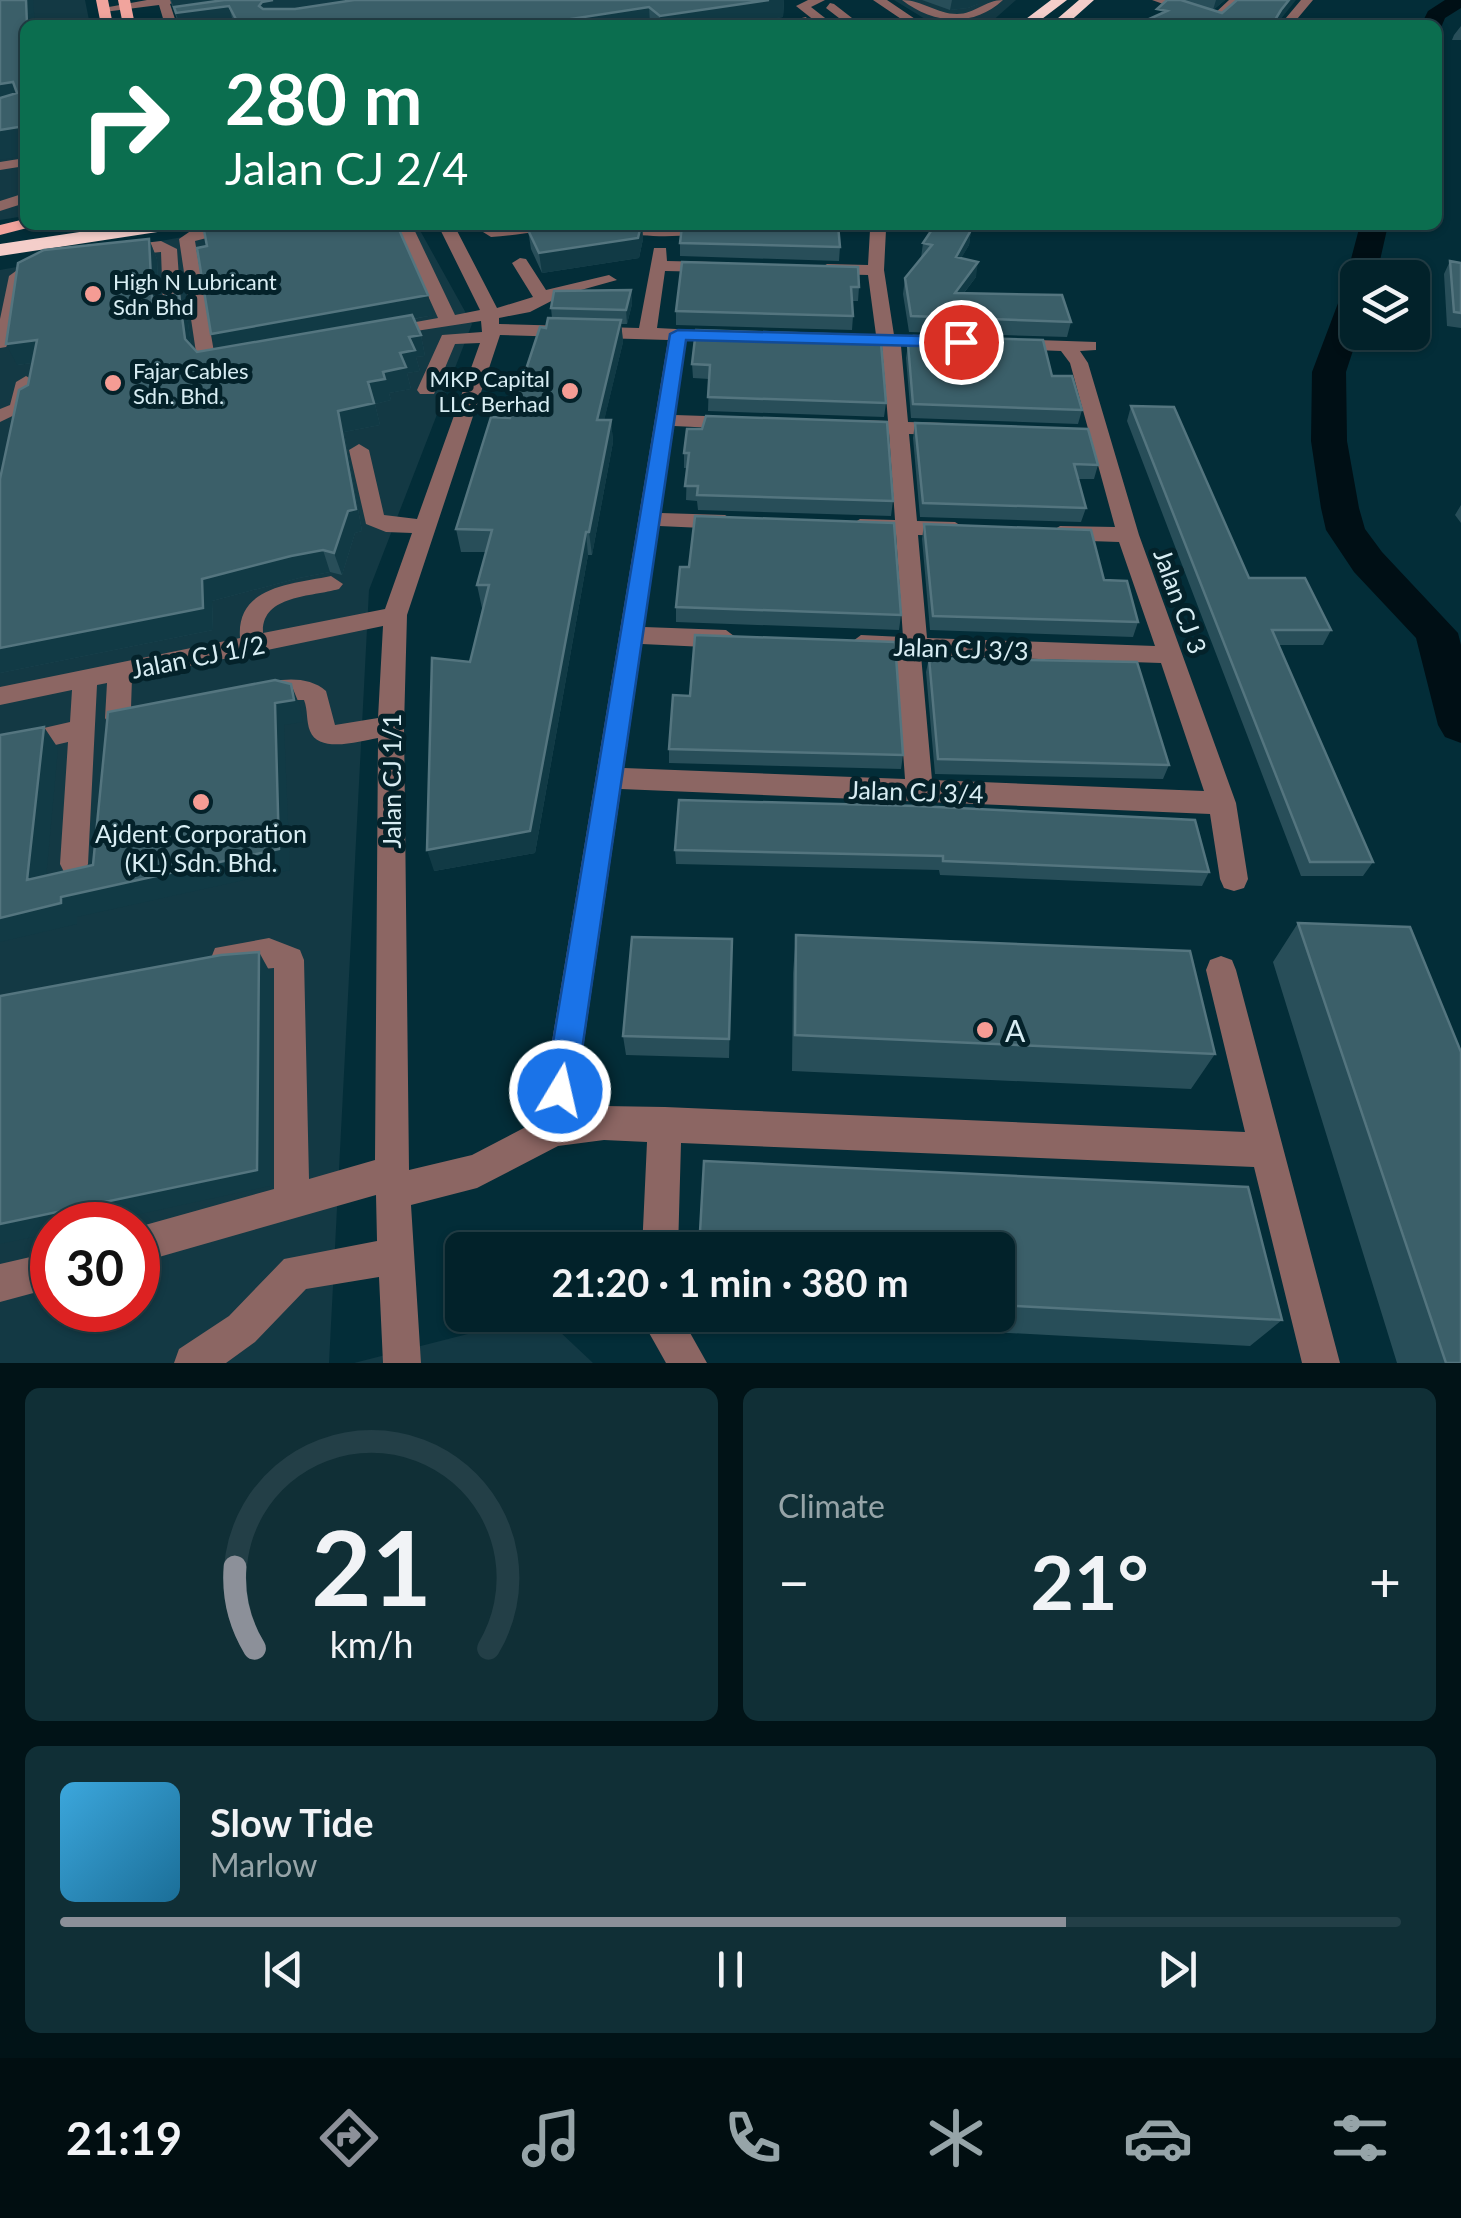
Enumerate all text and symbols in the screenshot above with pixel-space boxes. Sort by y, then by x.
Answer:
text: 280 m [225,56,422,140]
icon: right [60,60,190,190]
text: Jalan CJ 2/4 [225,141,468,195]
map controls [1340,260,1430,350]
button: layers [1340,260,1430,350]
place label: High N Lubricant Sdn Bhd [113,268,277,320]
marker: High N Lubricant Sdn Bhd [82,283,104,305]
pin [919,300,1004,385]
icon: arrive [934,315,989,370]
place label: Fajar Cables Sdn. Bhd. [133,357,249,409]
place label: MKP Capital LLC Berhad [430,365,550,417]
marker: Fajar Cables Sdn. Bhd. [102,372,124,394]
marker: MKP Capital LLC Berhad [559,380,581,402]
street label: Jalan CJ 3 [1148,545,1214,657]
street label: Jalan CJ 1/2 [129,628,267,684]
street label: Jalan CJ 3/3 [893,631,1029,665]
street label: Jalan CJ 1/1 [376,713,406,849]
street label: Jalan CJ 3/4 [848,774,984,808]
marker: Ajdent Corporation (KL) Sdn. Bhd. [190,791,212,813]
place label: Ajdent Corporation (KL) Sdn. Bhd. [95,818,307,877]
place label: A [1005,1012,1026,1048]
marker: A [974,1019,996,1041]
position arrow [508,1039,612,1143]
speed limit sign: 30 [30,1202,160,1332]
text: 21:20 · 1 min · 380 m [551,1259,909,1305]
text: Climate [778,1486,885,1525]
text: 21 [311,1503,432,1628]
text: 21° [1030,1536,1149,1626]
text: − [778,1548,810,1614]
text: + [1369,1548,1401,1614]
text: km/h [330,1623,413,1666]
text: Slow Tide [210,1799,373,1845]
text: Marlow [210,1845,317,1884]
icon: previous [256,1942,311,1997]
icon: pause [703,1942,758,1997]
icon: next [1150,1942,1205,1997]
icon: directions [314,2103,384,2173]
icon: music [516,2103,586,2173]
icon: phone [718,2103,788,2173]
icon: climate [921,2103,991,2173]
icon: car [1123,2103,1193,2173]
icon: filters [1325,2103,1395,2173]
text: 21:19 [66,2111,182,2165]

